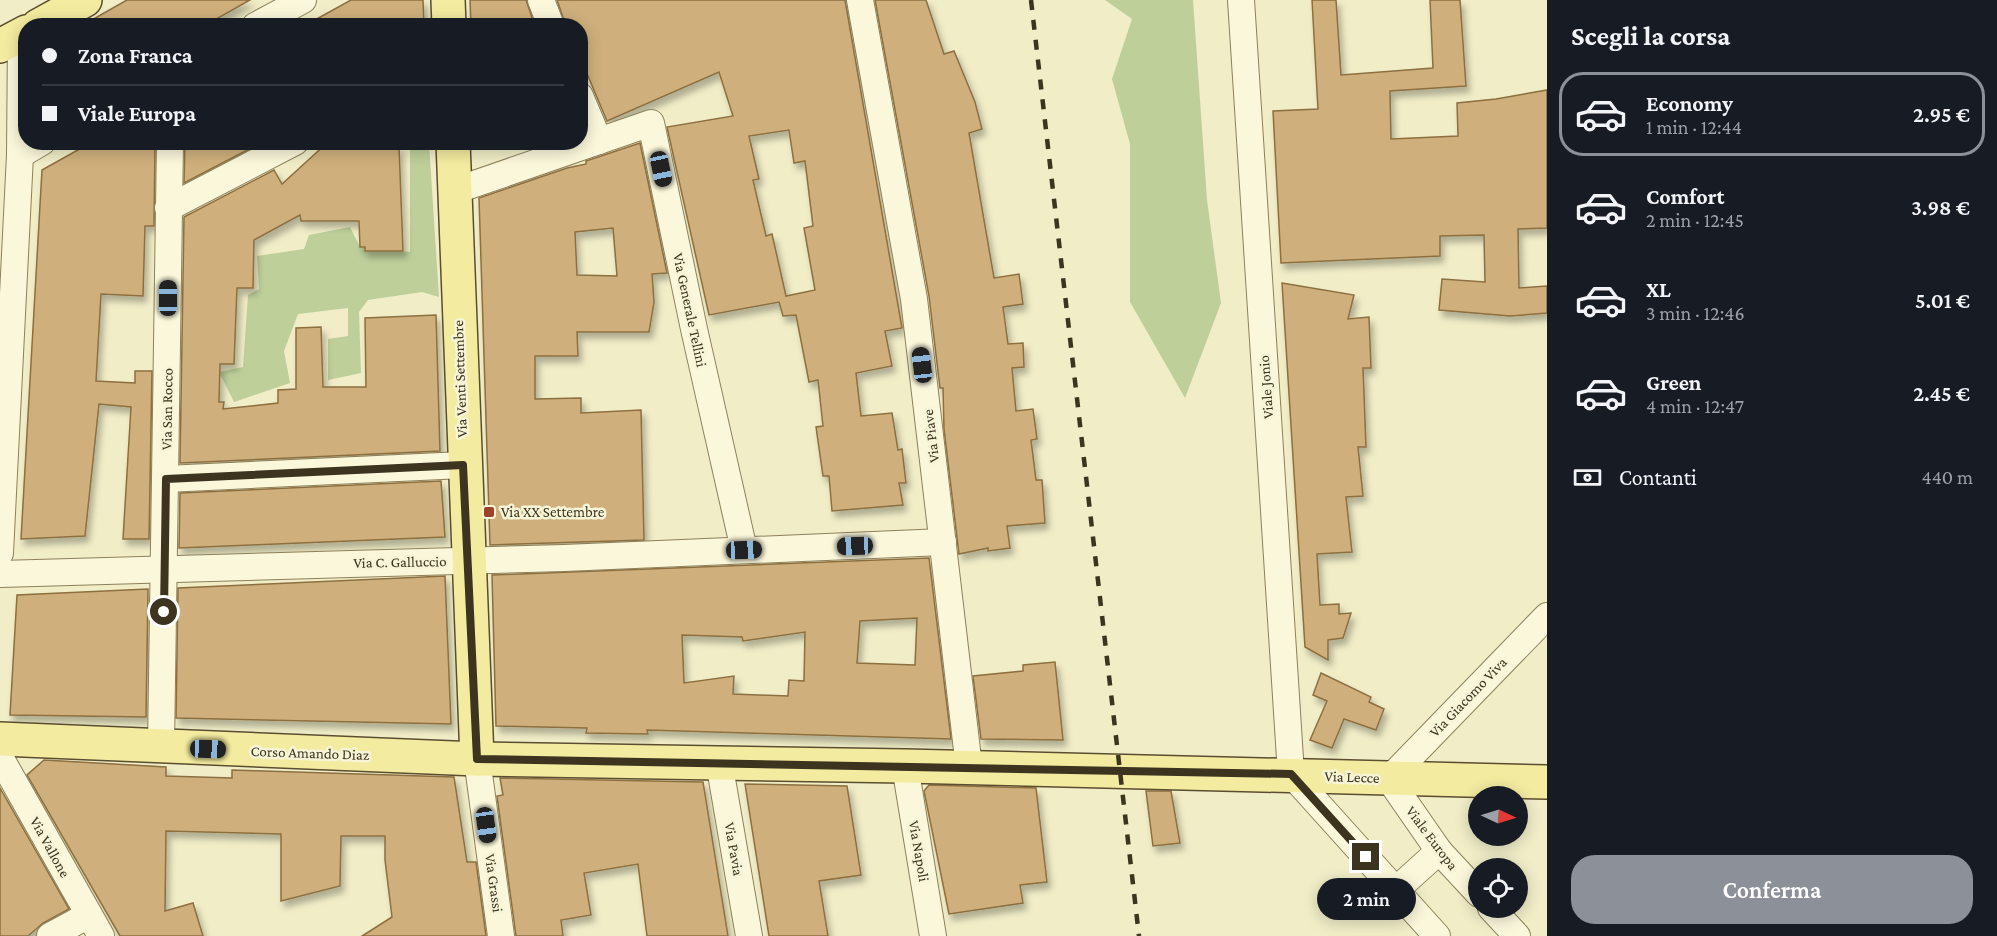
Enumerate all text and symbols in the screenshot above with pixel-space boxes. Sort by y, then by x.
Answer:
text: Scegli la corsa [1571,21,1730,51]
text: Zona Franca [78,43,193,68]
icon: car [1574,87,1628,141]
text: Economy [1646,91,1733,116]
text: Viale Europa [78,101,196,126]
text: 2.95 € [1913,102,1970,127]
text: 1 min · 12:44 [1646,116,1742,138]
car [648,150,674,188]
icon: car [1574,180,1628,234]
text: Comfort [1646,184,1724,209]
text: 3.98 € [1911,195,1970,220]
text: 2 min · 12:45 [1646,209,1744,231]
street label: Via Generale Tellini [670,252,710,368]
icon: car [1574,273,1628,327]
text: XL [1646,277,1671,302]
car [159,280,177,316]
text: 5.01 € [1915,288,1970,313]
text: 3 min · 12:46 [1646,302,1745,324]
street label: Via Venti Settembre [450,320,470,438]
car [911,346,933,384]
street label: Viale Jonio [1256,355,1277,419]
icon: car [1574,366,1628,420]
street label: Via San Rocco [158,368,176,450]
text: Green [1646,370,1702,395]
text: 2.45 € [1913,381,1970,406]
text: 4 min · 12:47 [1646,395,1744,417]
street label: Via Piave [920,408,942,464]
icon: cash [1571,461,1604,494]
text: Contanti [1619,465,1697,490]
text: 440 m [1921,466,1973,488]
place label: Via XX Settembre [501,504,605,520]
marker: Via XX Settembre [482,505,496,519]
car [837,536,873,556]
car [726,540,762,560]
street label: Via C. Galluccio [353,553,447,571]
route start [150,598,177,625]
street label: Via Giacomo Viva [1426,654,1510,740]
car [190,739,226,759]
street label: Corso Amando Diaz [250,743,370,763]
street label: Via Lecce [1324,768,1380,786]
north arrow [1468,786,1528,846]
map controls [1468,786,1528,918]
street label: Viale Europa [1402,803,1461,874]
car [475,806,497,844]
street label: Via Vallone [27,814,73,880]
street label: Via Napoli [905,819,932,883]
street label: Via Pavia [721,821,747,877]
route end [1352,843,1379,870]
street label: Via Grassi [482,853,506,913]
button: Conferma [1571,855,1973,924]
button: locate [1468,858,1528,918]
callout: 2 min [1316,878,1416,920]
text: 2 min [1343,888,1390,910]

